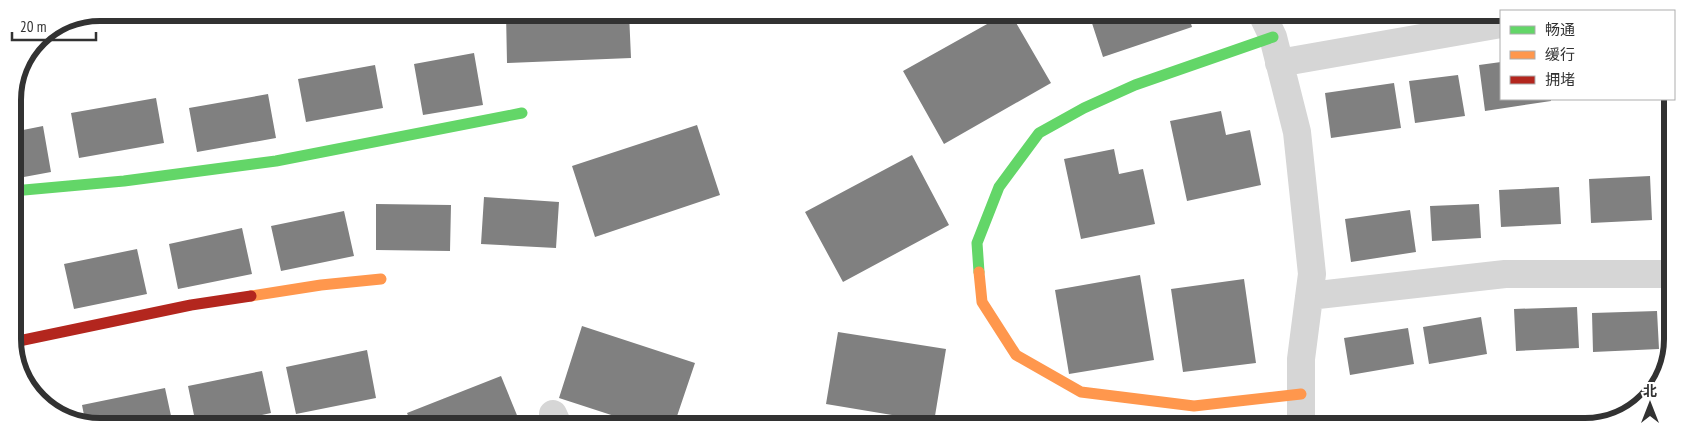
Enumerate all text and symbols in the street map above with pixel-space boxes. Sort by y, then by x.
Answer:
scale bar [12,10,96,42]
legend [1500,10,1675,100]
text: 20 m [20,17,46,36]
text: 畅通 [1545,20,1575,39]
text: 缓行 [1545,45,1575,64]
text: 拥堵 [1545,70,1575,89]
north arrow [1625,379,1675,429]
text: 北 [1643,382,1657,400]

